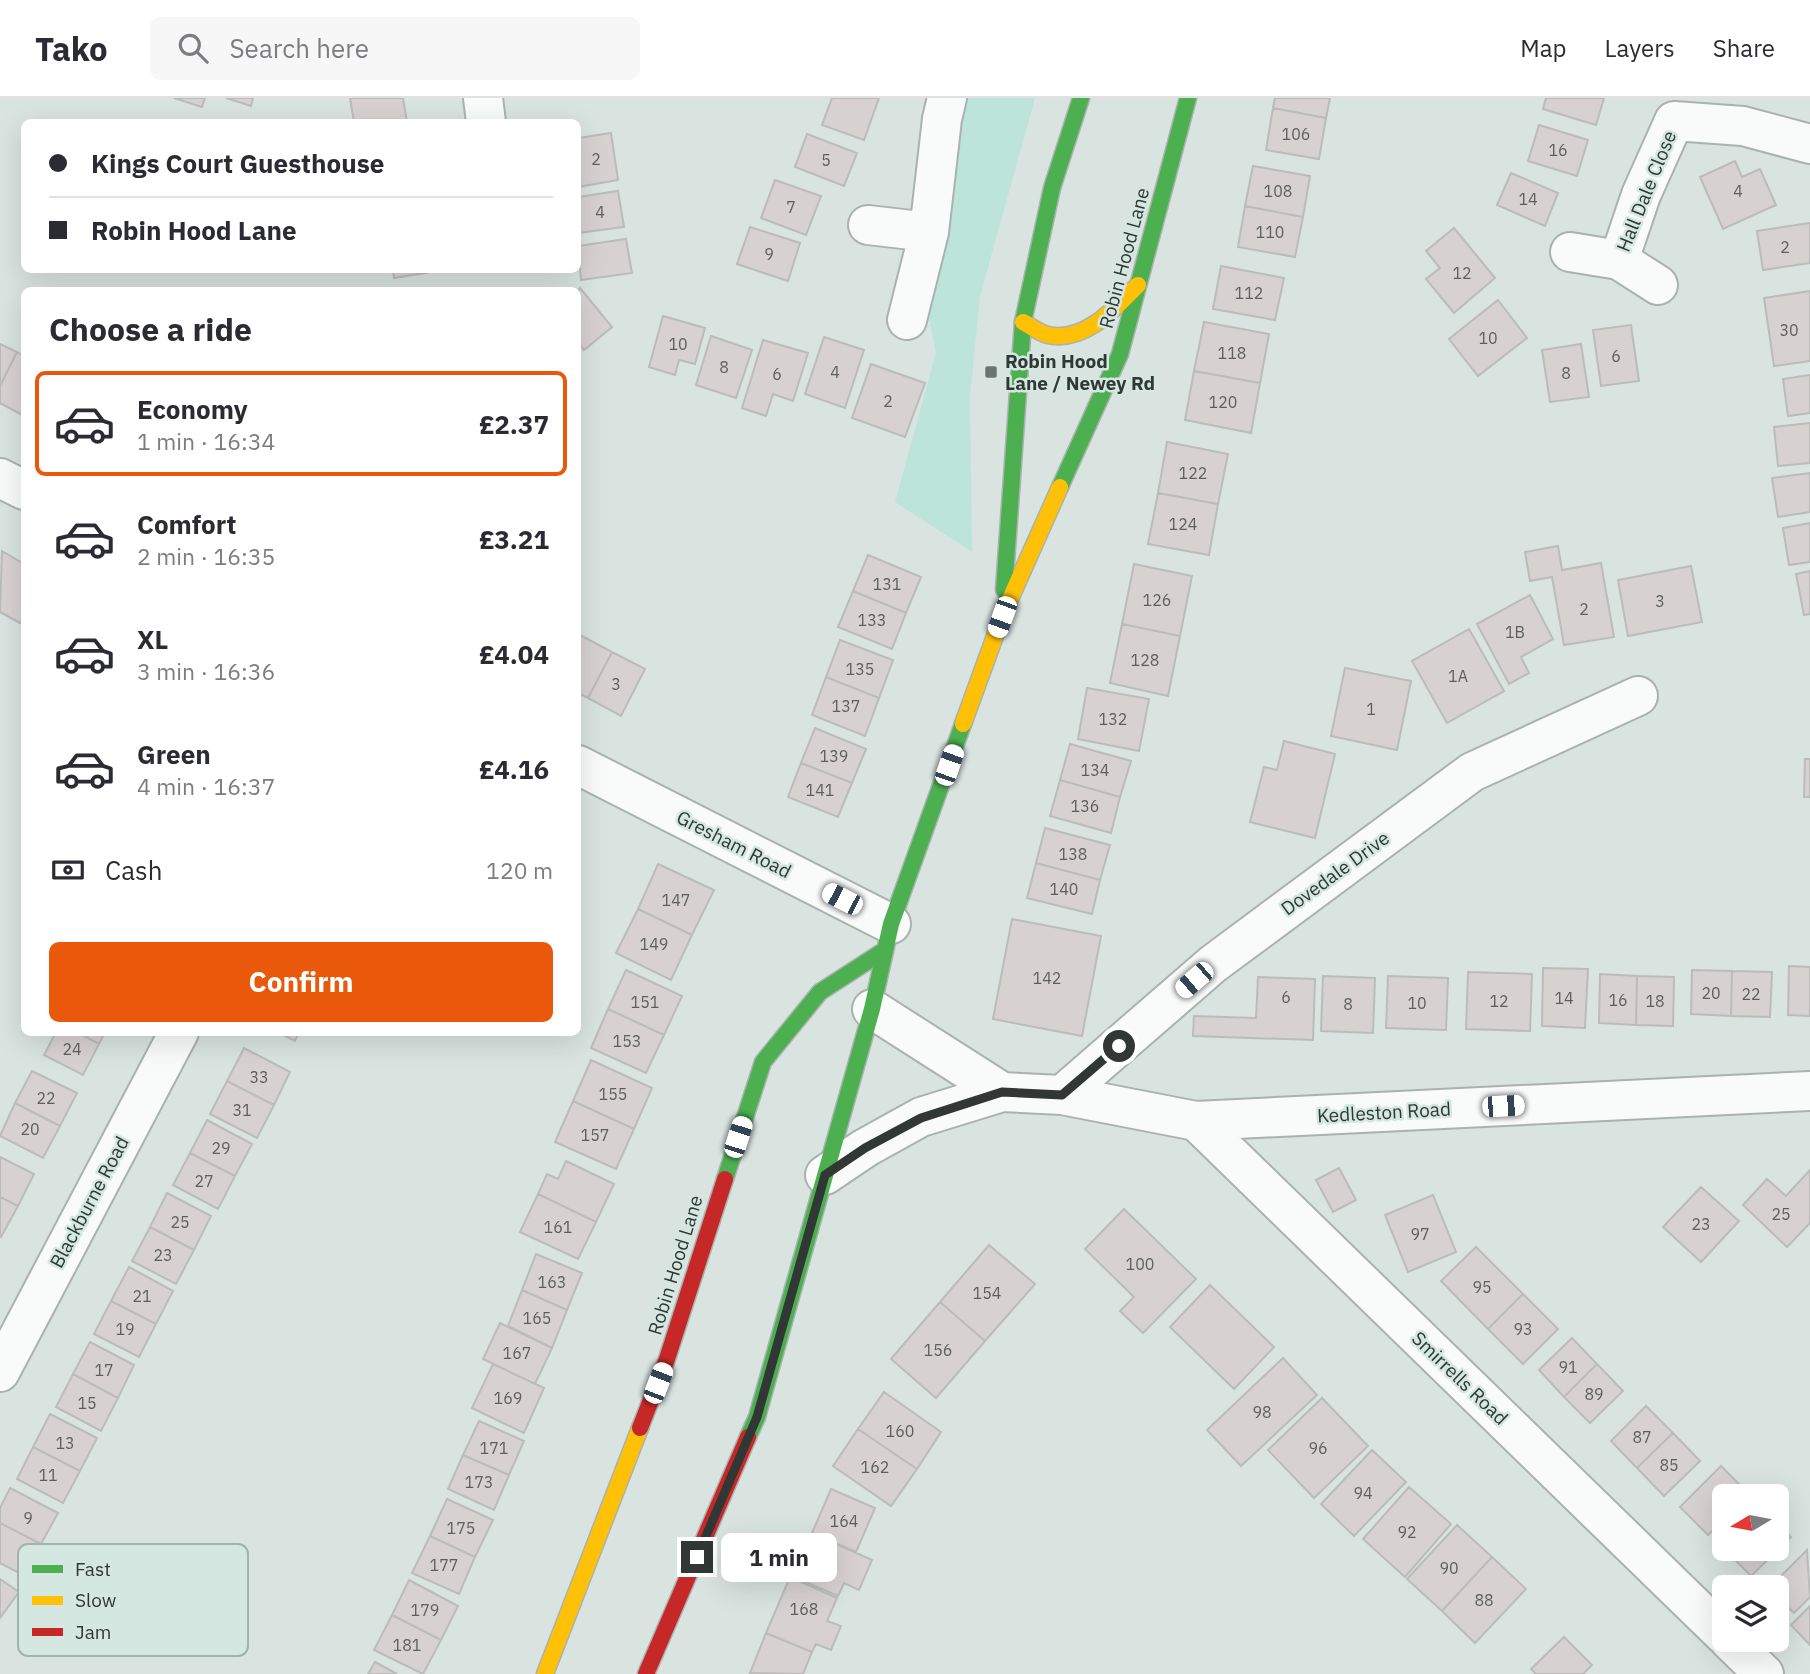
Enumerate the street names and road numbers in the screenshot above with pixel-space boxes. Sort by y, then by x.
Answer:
street label: Hall Dale Close [1611,127,1681,255]
street label: Robin Hood Lane [1094,185,1154,331]
street label: Gresham Road [673,805,795,883]
street label: Dovedale Drive [1276,826,1394,920]
street label: Kedleston Road [1316,1097,1452,1127]
street label: Blackburne Road [44,1132,134,1272]
street label: Robin Hood Lane [642,1192,708,1338]
street label: Smirrells Road [1407,1326,1513,1430]

